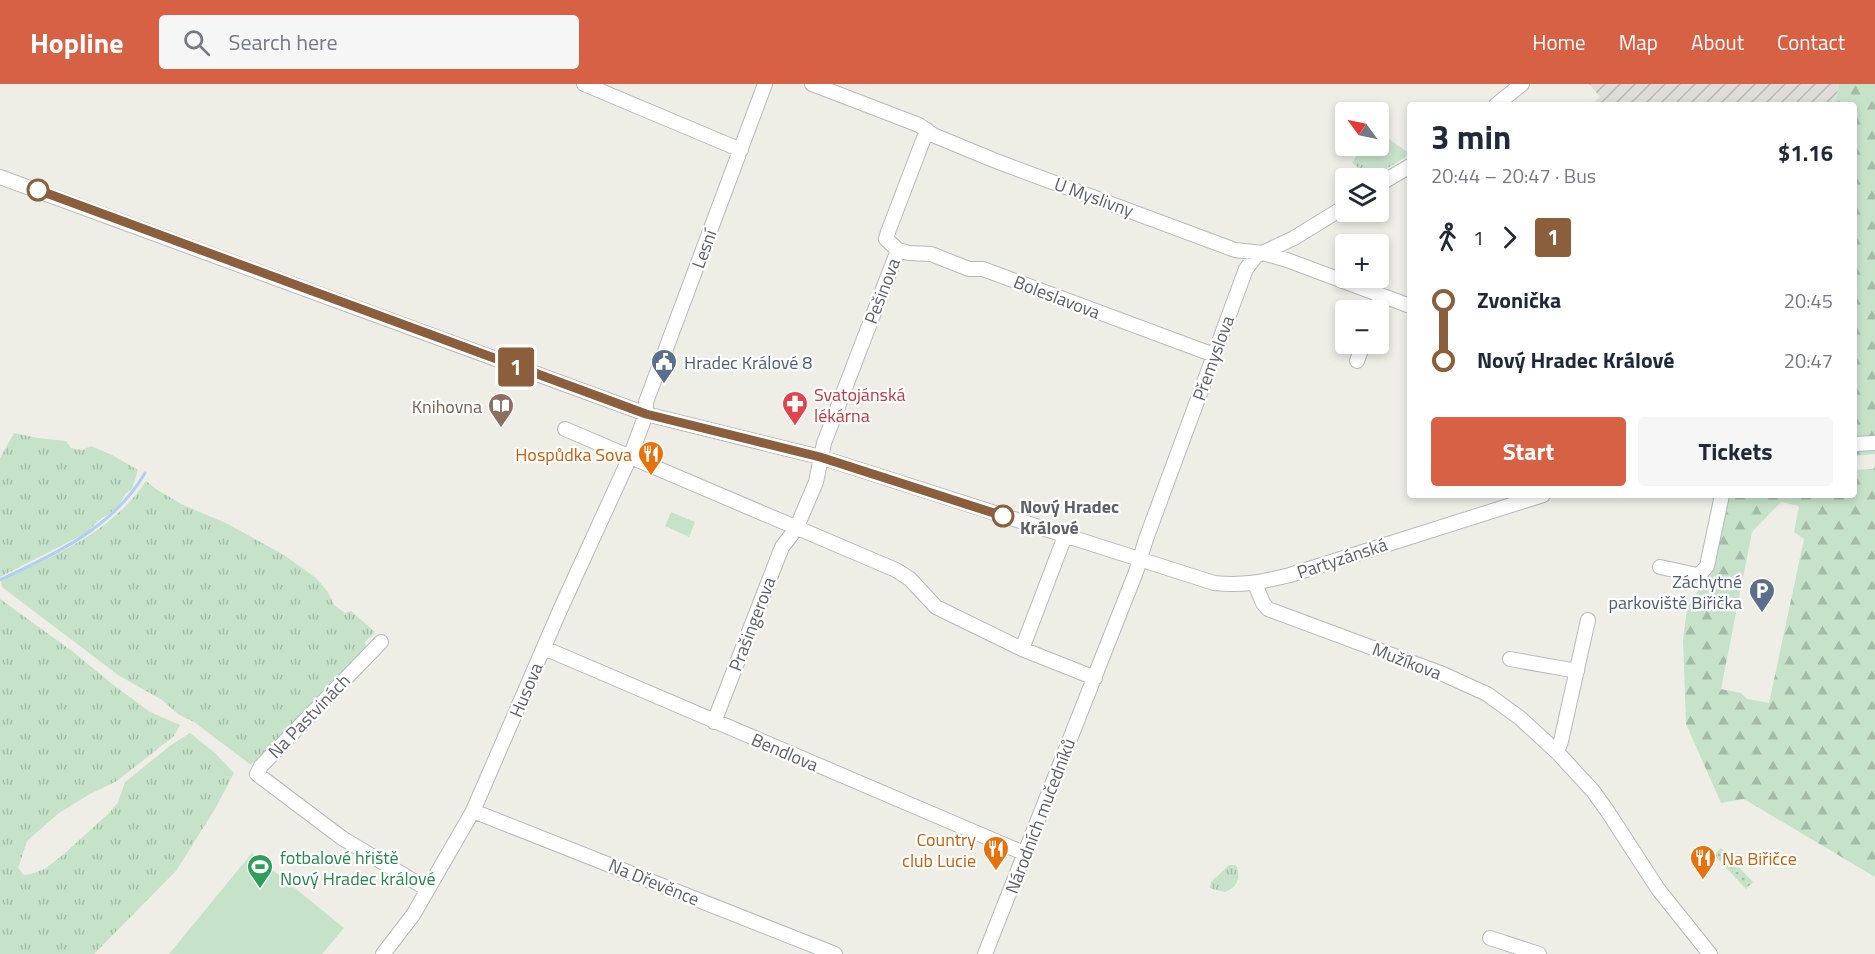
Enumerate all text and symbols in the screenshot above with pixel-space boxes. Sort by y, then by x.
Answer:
search box [159,15,579,69]
text: Hopline [30,21,123,64]
text: Search here [228,25,338,59]
icon: search [180,26,213,59]
text: Home [1532,26,1586,58]
text: Map [1619,26,1658,58]
text: About [1691,26,1744,58]
text: Contact [1777,26,1845,58]
north arrow [1335,102,1389,156]
map controls [1335,102,1389,354]
text: 3 min [1431,112,1511,162]
text: $1.16 [1778,136,1833,170]
text: 20:44 – 20:47 · Bus [1431,160,1596,191]
button: layers [1335,168,1389,222]
street label: U Myslivny [1051,170,1138,224]
unlabelled marker [27,179,49,201]
icon: walk [1431,221,1464,254]
icon: forward [1493,221,1526,254]
text: 1 [1547,221,1559,253]
text: 1 [1473,222,1484,253]
street label: Lesní [685,224,724,272]
button: + [1335,234,1389,288]
street label: Pešinova [857,254,907,328]
street label: Boleslavova [1010,268,1104,326]
text: Zvonička [1477,283,1561,317]
text: 20:45 [1784,285,1833,316]
button: − [1335,300,1389,354]
street label: Přemyslova [1185,312,1241,404]
text: Nový Hradec Králové [1477,343,1675,377]
text: 20:47 [1784,345,1833,376]
public building icon: Hradec Králové 8 [649,347,679,385]
line badge: 1 [496,348,536,386]
place label: Hradec Králové 8 [684,349,812,376]
text: 1 [510,351,522,383]
place label: Svatojánská lékárna [814,381,906,429]
pharmacy icon: Svatojánská lékárna [780,389,810,427]
library icon: Knihovna [486,391,516,429]
place label: Knihovna [412,393,482,420]
button: Start [1431,417,1626,486]
button: Tickets [1638,417,1833,486]
restaurant icon: Hospůdka Sova [636,439,666,477]
place label: Hospůdka Sova [515,441,632,468]
place label: Nový Hradec Králové [1020,493,1119,541]
marker: Nový Hradec Králové [992,505,1014,527]
street label: Partyzánská [1293,531,1391,585]
place label: Záchytné parkoviště Biřička [1609,568,1742,616]
street label: Prašingerova [722,573,782,675]
parking icon: Záchytné parkoviště Biřička [1747,576,1777,614]
street label: Mužíkova [1368,635,1446,687]
street label: Husova [502,659,550,721]
street label: Na Pastvinách [262,668,356,764]
street label: Bendlova [747,726,823,778]
street label: Národních mučedníků [998,734,1082,898]
place label: Country club Lucie [902,826,976,874]
restaurant icon: Country club Lucie [981,834,1011,872]
restaurant icon: Na Biřičce [1688,843,1718,881]
place label: fotbalové hřiště Nový Hradec králové [280,844,436,892]
place label: Na Biřičce [1722,845,1797,872]
sports icon: fotbalové hřiště Nový Hradec králové [245,852,275,890]
street label: Na Dřevěnce [605,852,703,912]

